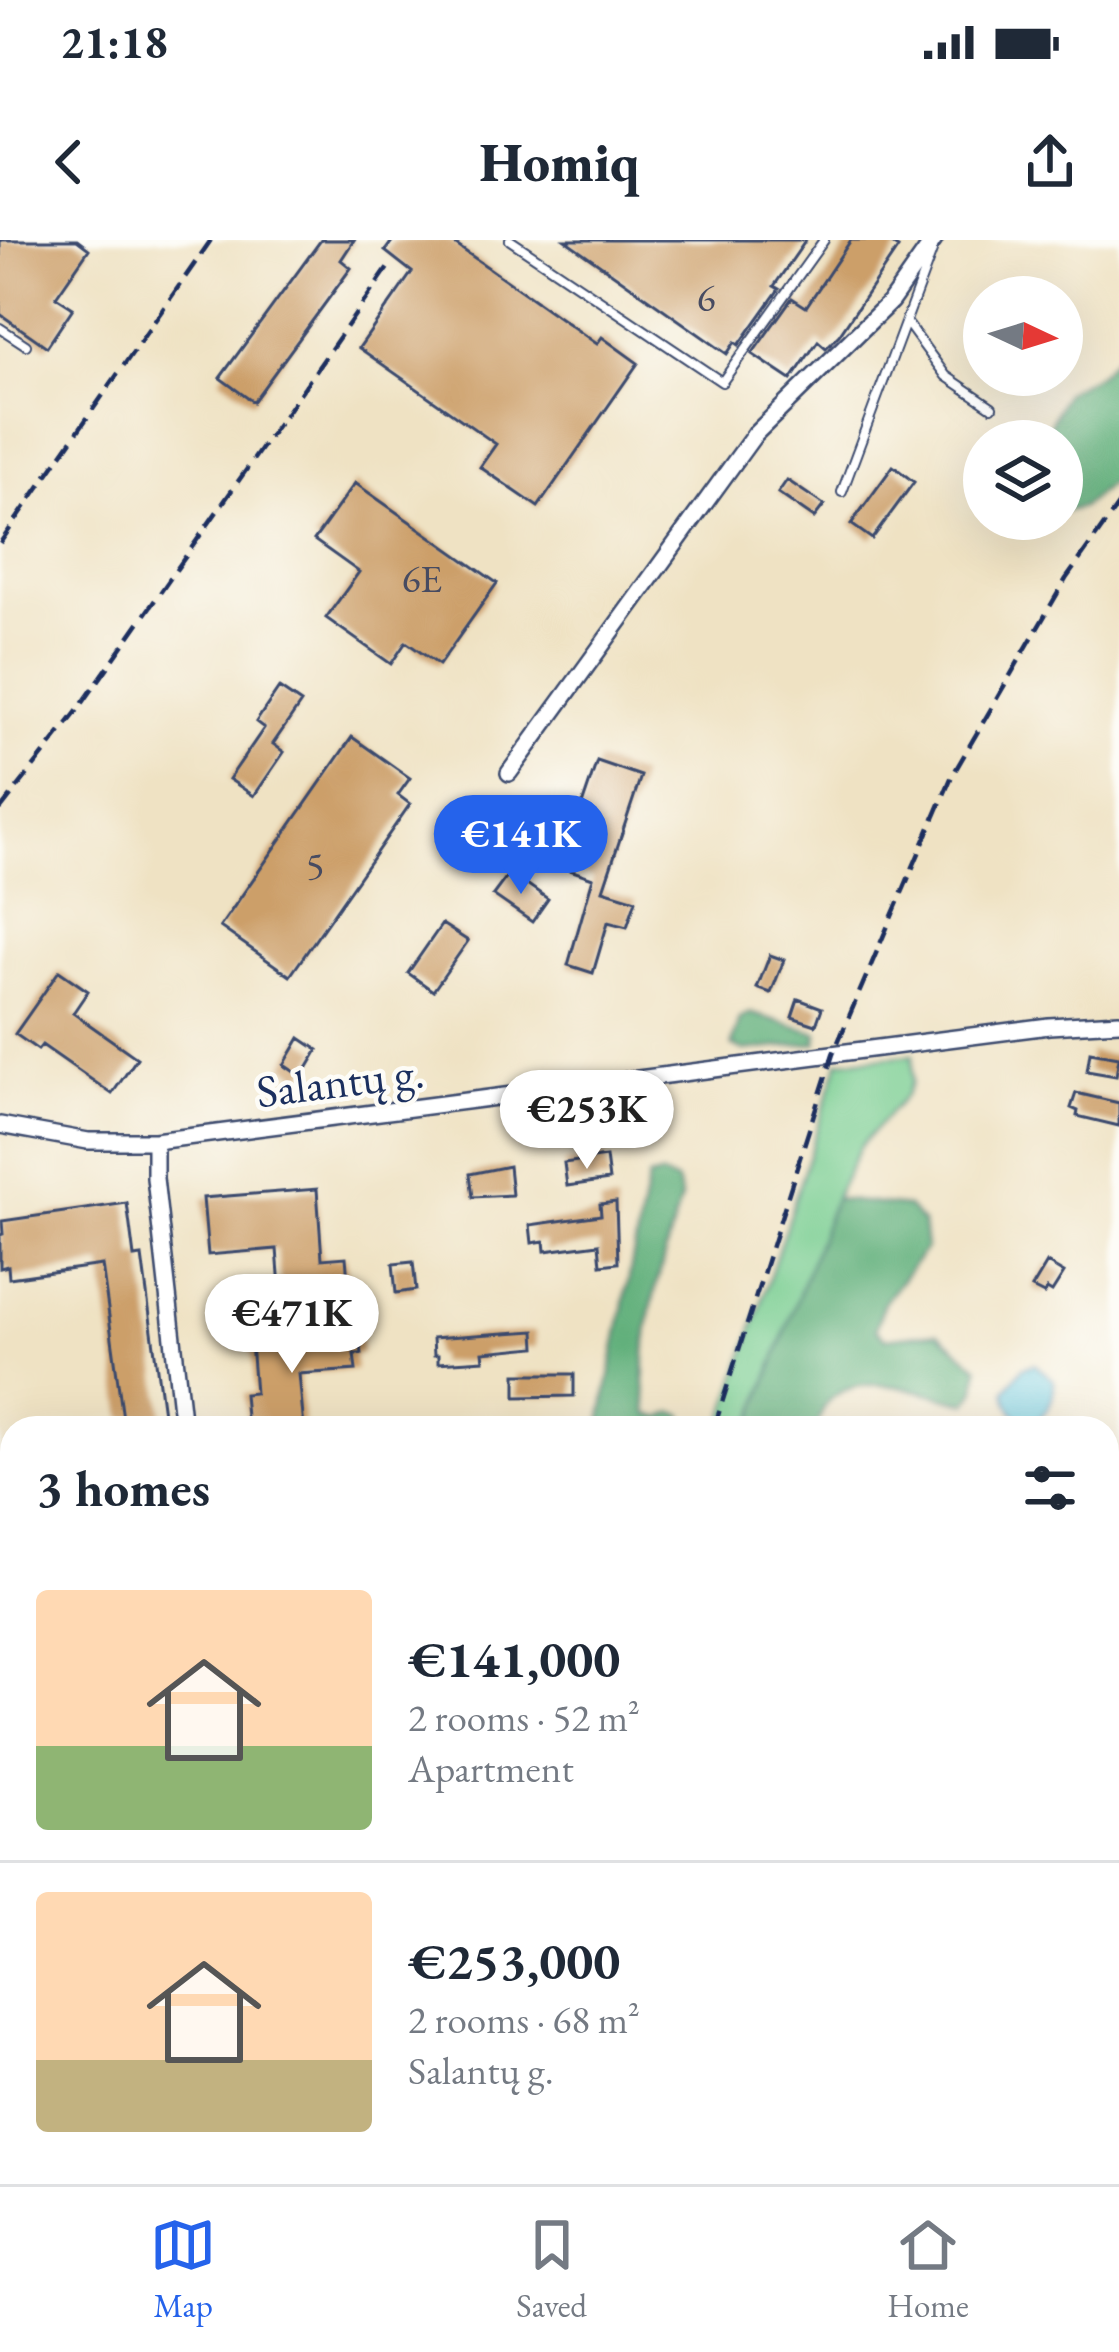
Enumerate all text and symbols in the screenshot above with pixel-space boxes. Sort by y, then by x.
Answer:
text: 21:18 [60,13,168,71]
text: Homiq [480,127,639,197]
icon: back [36,129,102,195]
icon: share [1017,129,1083,195]
house number: 6 [697,272,715,323]
north arrow [963,276,1083,396]
map controls [963,276,1083,540]
button: layers [963,420,1083,540]
house number: 6E [402,553,442,604]
pin: €141K [437,795,605,897]
text: €141K [461,808,581,859]
house number: 5 [306,840,324,891]
street label: Salantų g. [253,1042,427,1120]
pin: €253K [503,1070,671,1172]
text: €253K [527,1083,647,1134]
pin: €471K [208,1274,376,1376]
text: €471K [232,1287,352,1338]
text: 3 homes [36,1455,210,1521]
icon: filters [1017,1455,1083,1521]
text: €141,000 [408,1626,620,1692]
icon: home [132,1638,276,1782]
text: 2 rooms · 52 m² [408,1692,640,1743]
text: Apartment [408,1743,574,1794]
text: €253,000 [408,1928,620,1994]
icon: home [132,1940,276,2084]
text: 2 rooms · 68 m² [408,1994,640,2045]
text: Salantų g. [408,2045,554,2096]
tab: Map [150,2212,216,2327]
tab: Saved [516,2212,587,2327]
tab: Home [887,2212,969,2327]

